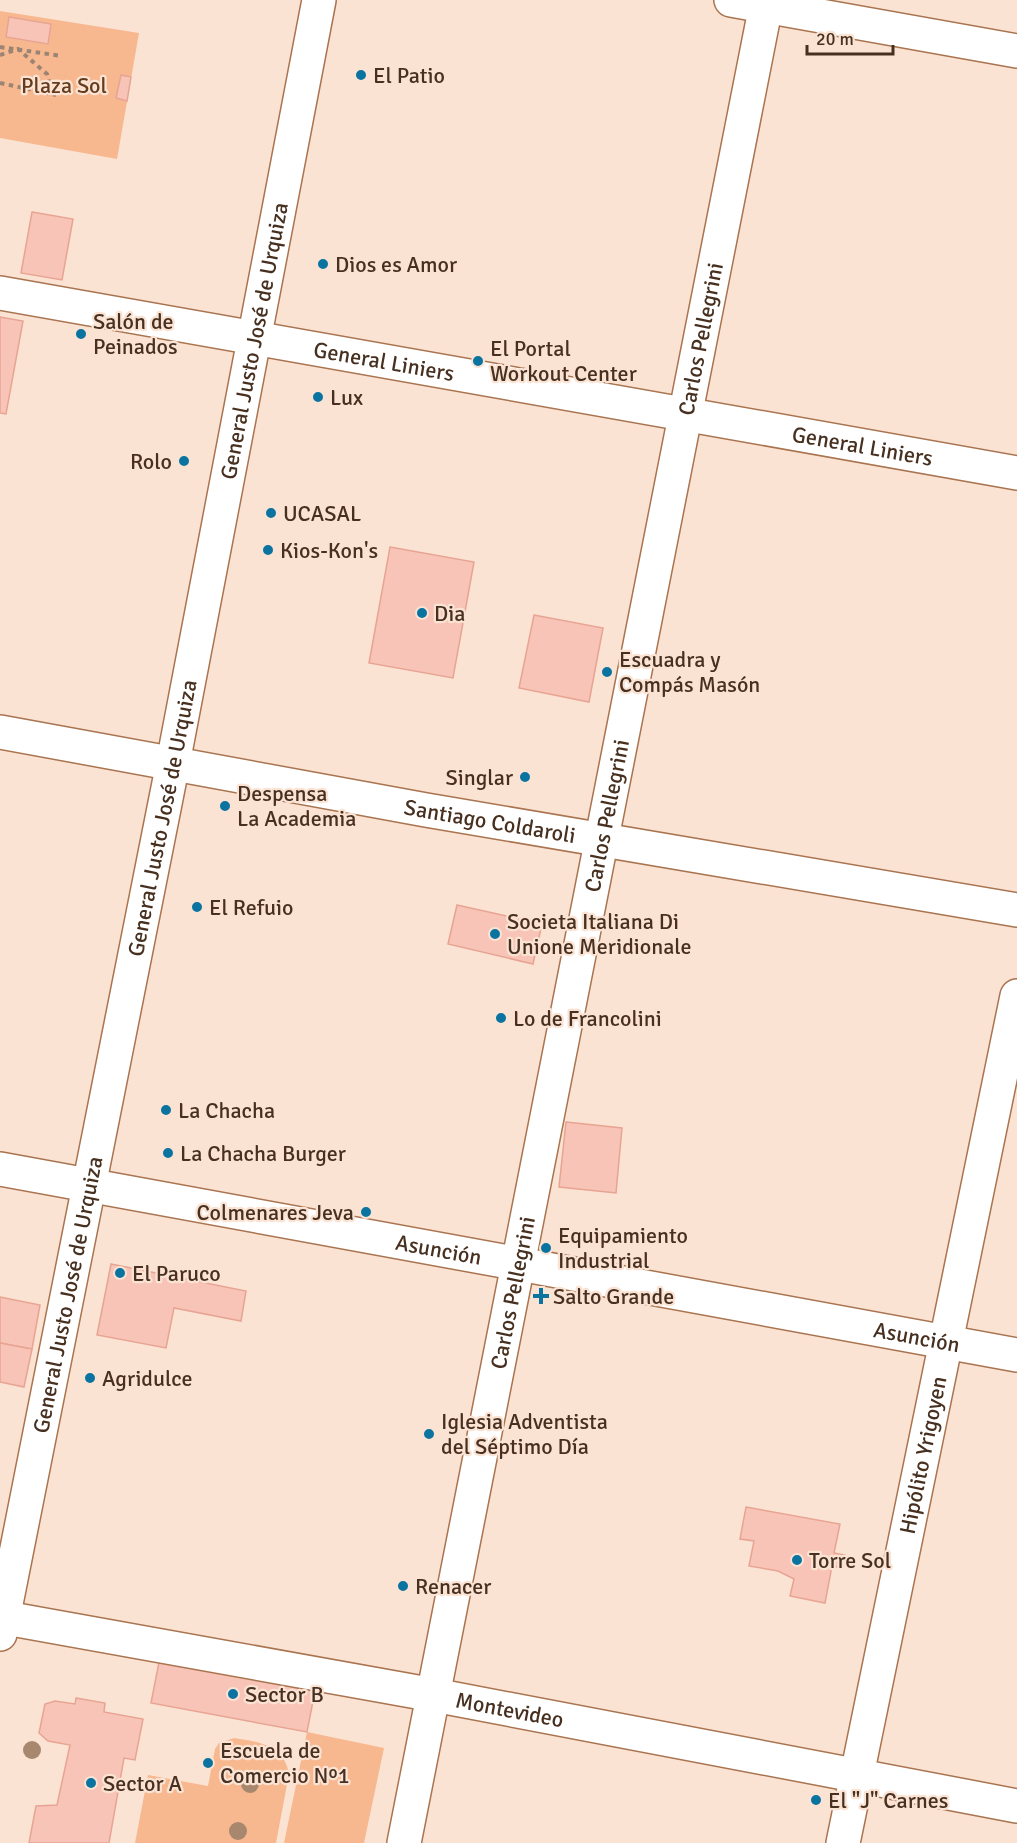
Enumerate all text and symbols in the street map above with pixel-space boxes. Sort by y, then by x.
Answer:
scale bar [807,18,892,56]
text: 20 m [816,28,854,50]
place label: El Patio [373,62,445,89]
marker: El Patio [354,68,368,82]
park label: Plaza Sol [21,72,107,99]
street label: General Justo José de Urquiza [214,200,294,481]
place label: Dios es Amor [335,251,457,278]
marker: Dios es Amor [316,257,330,271]
street label: Carlos Pellegrini [672,260,728,418]
place label: Salón de Peinados [93,308,178,360]
marker: Salón de Peinados [74,327,88,341]
street label: General Liniers [312,335,456,387]
place label: El Portal Workout Center [490,335,637,387]
marker: El Portal Workout Center [471,354,485,368]
place label: Lux [330,384,363,411]
marker: Lux [311,390,325,404]
street label: General Liniers [790,420,935,471]
place label: Rolo [130,448,172,475]
marker: Rolo [177,454,191,468]
place label: UCASAL [283,500,361,527]
marker: UCASAL [264,506,278,520]
place label: Kios-Kon's [280,537,378,564]
marker: Kios-Kon's [261,543,275,557]
place label: Dia [434,600,465,627]
marker: Dia [415,606,429,620]
place label: Escuadra y Compás Masón [619,646,760,698]
marker: Escuadra y Compás Masón [600,665,614,679]
street label: General Justo José de Urquiza [121,677,202,959]
street label: Carlos Pellegrini [578,737,635,894]
place label: Singlar [445,764,513,791]
marker: Singlar [518,770,532,784]
place label: Despensa La Academia [237,780,356,832]
street label: Santiago Coldaroli [402,793,578,849]
marker: Despensa La Academia [218,799,232,813]
place label: El Refuio [209,894,293,921]
marker: El Refuio [190,900,204,914]
place label: Societa Italiana Di Unione Meridionale [507,908,692,960]
marker: Societa Italiana Di Unione Meridionale [488,927,502,941]
place label: Lo de Francolini [513,1005,662,1032]
marker: Lo de Francolini [494,1011,508,1025]
place label: La Chacha [178,1097,275,1124]
marker: La Chacha [159,1103,173,1117]
place label: La Chacha Burger [180,1140,346,1167]
marker: La Chacha Burger [161,1146,175,1160]
street label: General Justo José de Urquiza [27,1154,108,1435]
place label: Colmenares Jeva [196,1199,354,1226]
marker: Colmenares Jeva [359,1205,373,1219]
street label: Carlos Pellegrini [484,1214,541,1371]
place label: Equipamiento Industrial [558,1222,688,1274]
street label: Asunción [393,1228,484,1270]
marker: Equipamiento Industrial [539,1241,553,1255]
place label: El Paruco [132,1260,221,1287]
marker: El Paruco [113,1266,127,1280]
place label: Salto Grande [553,1283,674,1310]
marker: Salto Grande [534,1289,548,1303]
street label: Asunción [871,1316,962,1358]
place label: Agridulce [102,1365,193,1392]
marker: Agridulce [83,1371,97,1385]
street label: Hipólito Yrigoyen [893,1374,952,1536]
place label: Iglesia Adventista del Séptimo Día [441,1408,608,1460]
marker: Iglesia Adventista del Séptimo Día [422,1427,436,1441]
place label: Torre Sol [809,1547,891,1574]
marker: Torre Sol [790,1553,804,1567]
place label: Renacer [415,1573,491,1600]
marker: Renacer [396,1579,410,1593]
place label: Sector B [245,1681,324,1708]
street label: Montevideo [453,1686,566,1733]
marker: Sector B [226,1687,240,1701]
place label: Escuela de Comercio Nº1 [220,1737,350,1789]
marker: Escuela de Comercio Nº1 [201,1756,215,1770]
place label: Sector A [103,1770,182,1797]
marker: Sector A [84,1776,98,1790]
place label: El "J" Carnes [828,1787,948,1814]
marker: El "J" Carnes [809,1793,823,1807]

